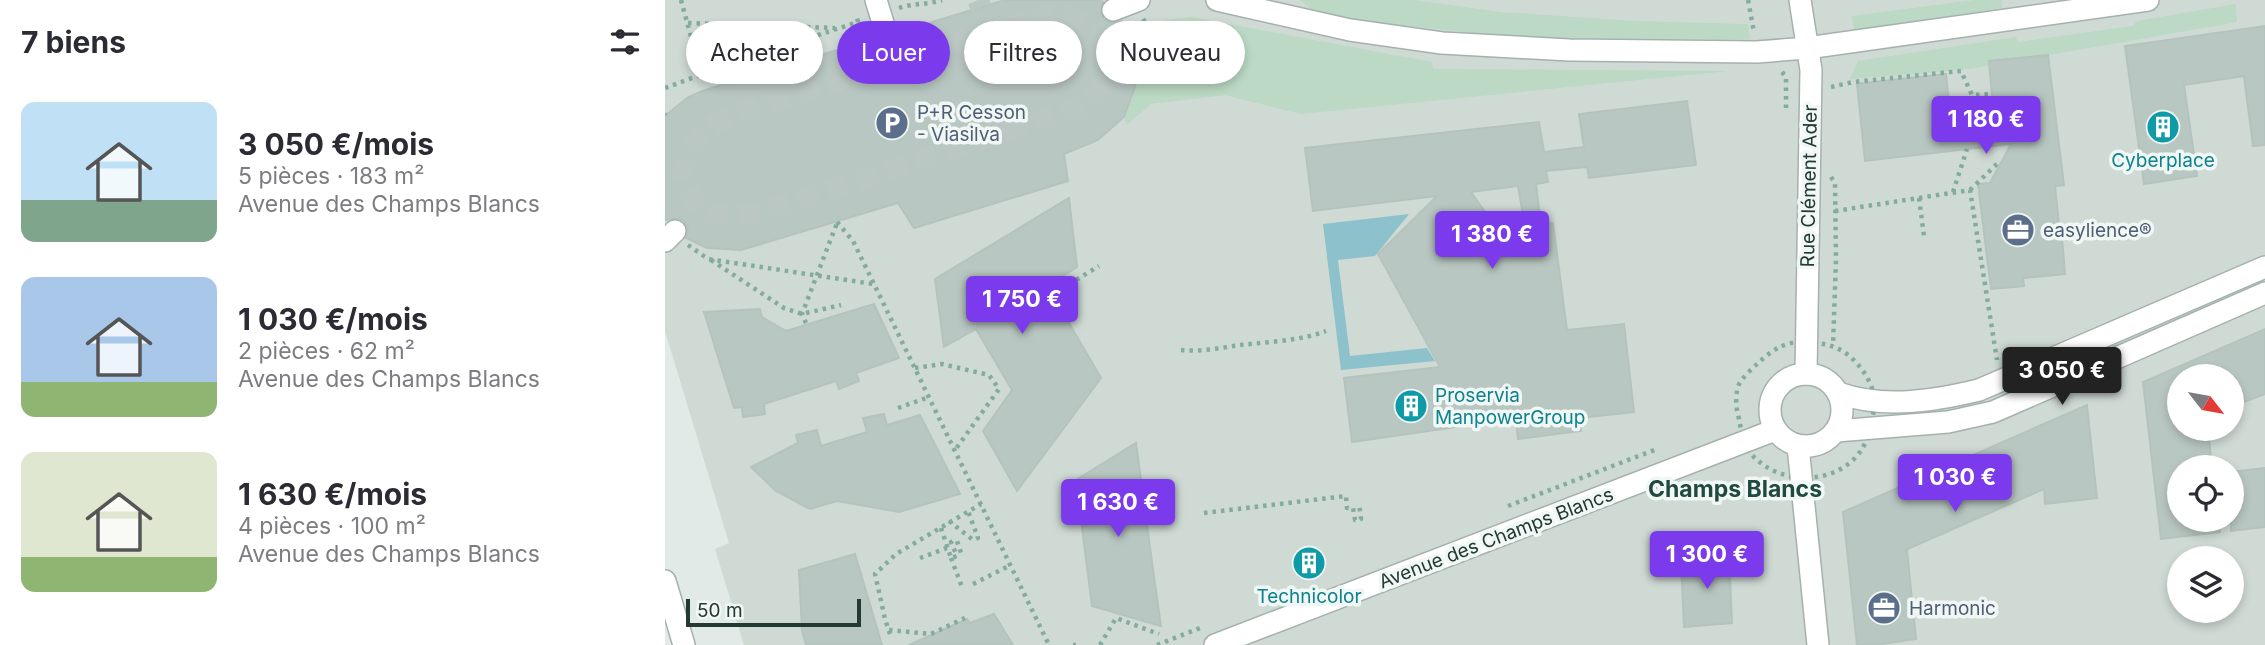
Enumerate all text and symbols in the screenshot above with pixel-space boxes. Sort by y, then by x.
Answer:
chip: Acheter [686,21,823,84]
chip: Louer [837,21,950,84]
chip: Filtres [964,21,1082,84]
chip: Nouveau [1096,21,1245,84]
icon: filters [606,23,644,61]
text: 7 biens [21,24,126,60]
pin: 1 180 € [1921,96,2051,156]
place label: P+R Cesson - Viasilva [917,101,1026,146]
parking icon: P+R Cesson - Viasilva [873,104,911,142]
street label: Rue Clément Ader [1796,104,1822,268]
text: 1 180 € [1948,105,2024,133]
building icon: Cyberplace [2144,108,2182,146]
text: 3 050 €/mois [238,126,434,162]
icon: home [77,130,161,214]
place label: Cyberplace [2111,149,2215,172]
text: 5 pièces · 183 m² [238,162,424,190]
text: Avenue des Champs Blancs [238,190,540,218]
office icon: easylience® [1999,211,2037,249]
pin: 1 380 € [1427,212,1557,271]
place label: easylience® [2043,219,2152,242]
text: 1 380 € [1451,220,1533,248]
pin: 1 750 € [957,276,1087,336]
text: 1 750 € [982,285,1062,313]
text: 1 030 €/mois [238,301,428,337]
icon: home [77,305,161,389]
text: 2 pièces · 62 m² [238,337,415,365]
pin: 3 050 € [1997,348,2127,407]
text: 3 050 € [2018,356,2106,384]
north arrow [2167,364,2243,441]
map controls [2167,364,2244,623]
text: Avenue des Champs Blancs [238,365,540,393]
place label: Proservia ManpowerGroup [1435,384,1585,429]
building icon: Proservia ManpowerGroup [1392,387,1430,425]
pin: 1 030 € [1890,454,2020,514]
button: locate [2167,455,2244,532]
text: 1 030 € [1914,463,1996,491]
district label: Champs Blancs [1648,475,1822,503]
text: 1 630 €/mois [238,476,427,512]
icon: home [77,480,161,564]
pin: 1 630 € [1053,480,1183,539]
street label: Avenue des Champs Blancs [1375,483,1617,593]
text: 1 630 € [1077,488,1159,516]
text: 4 pièces · 100 m² [238,512,426,540]
pin: 1 300 € [1642,532,1772,591]
text: Avenue des Champs Blancs [238,540,540,568]
text: 1 300 € [1666,540,1748,568]
building icon: Technicolor [1290,544,1328,582]
button: layers [2167,546,2244,623]
place label: Technicolor [1256,585,1362,608]
office icon: Harmonic [1865,589,1903,627]
scale bar [686,596,861,628]
place label: Harmonic [1909,597,1996,620]
text: 50 m [697,599,743,622]

